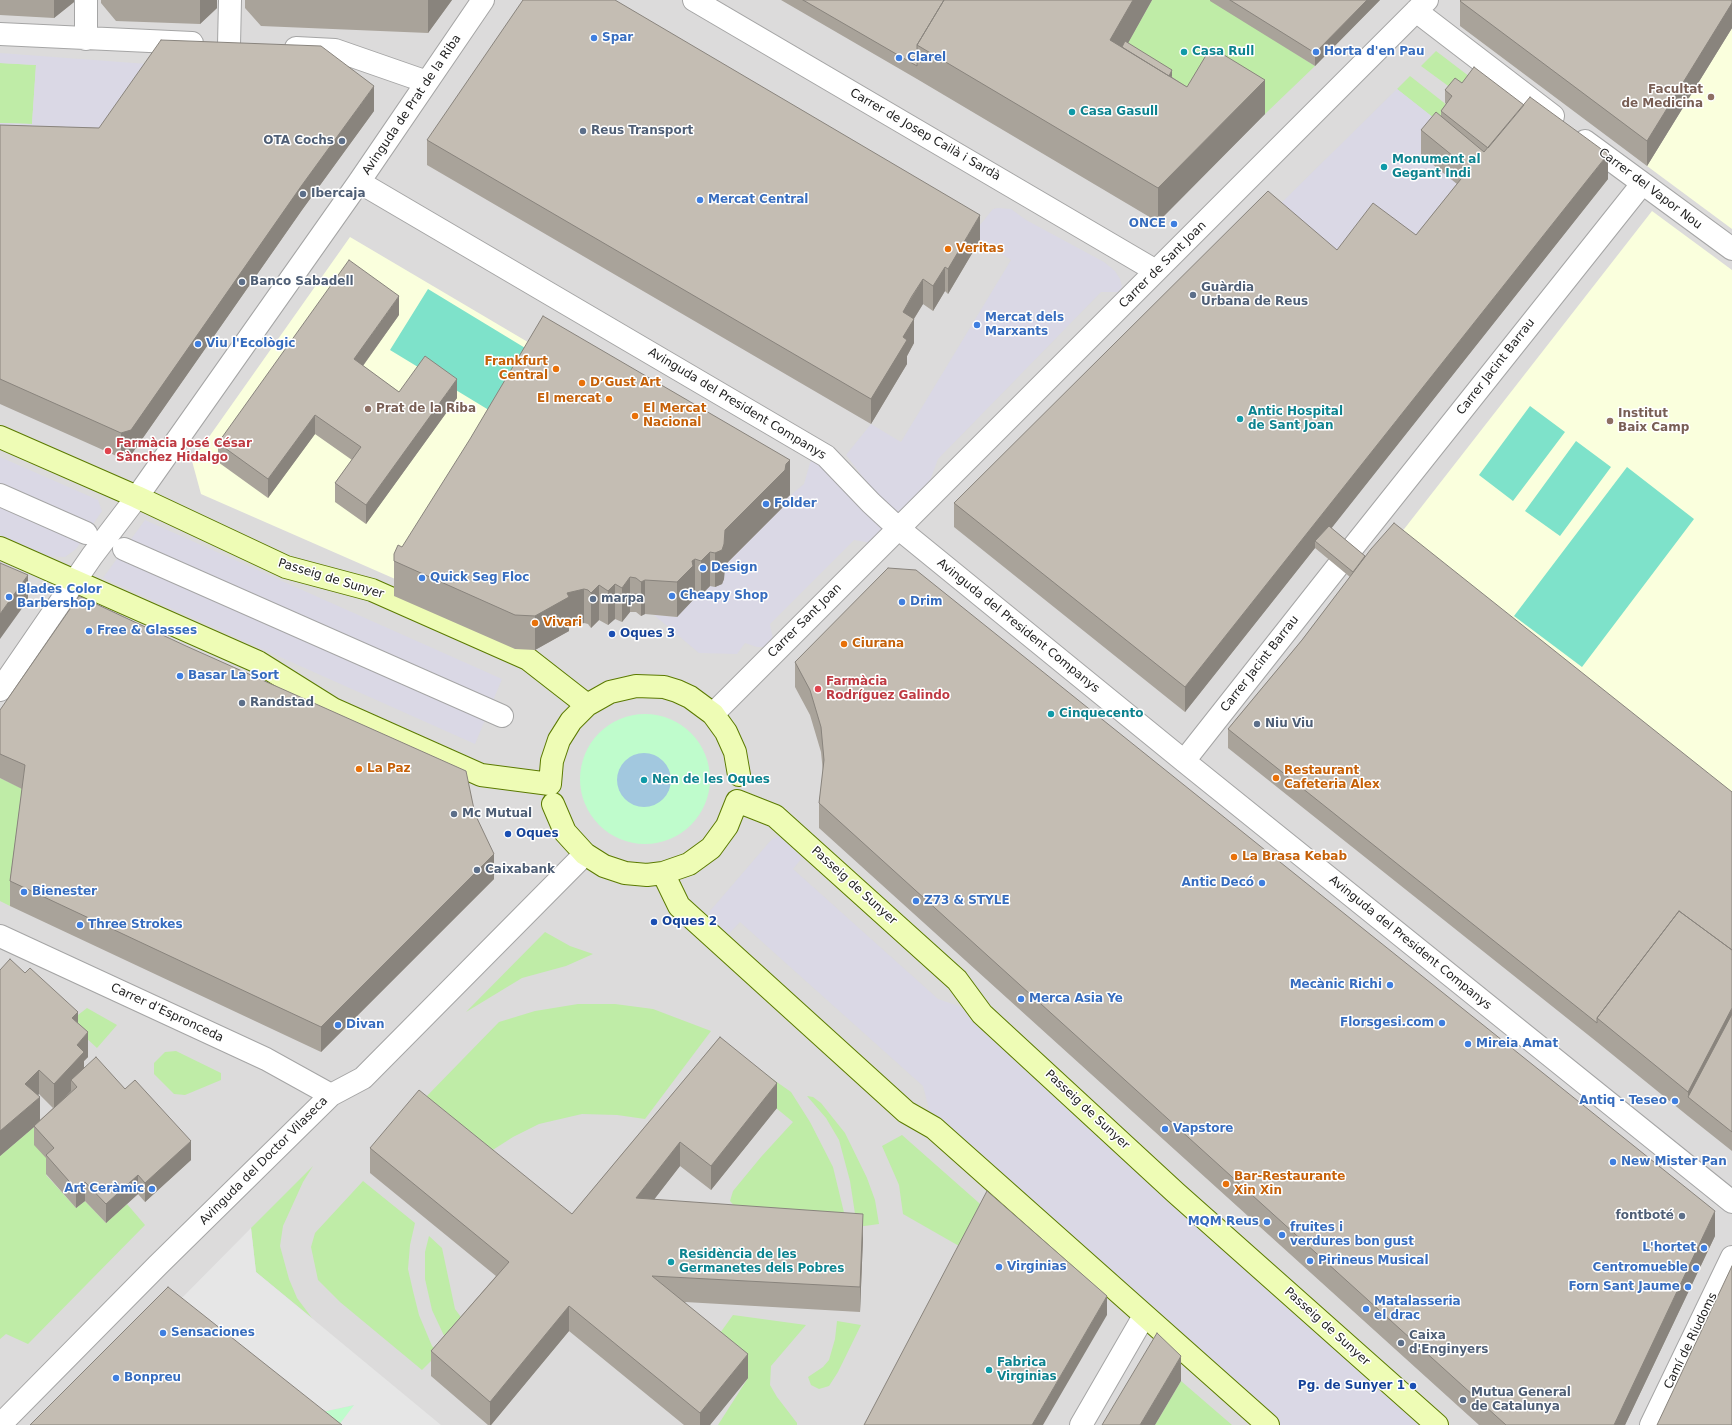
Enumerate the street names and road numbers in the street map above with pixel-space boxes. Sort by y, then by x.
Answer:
street label: Avinguda de Prat de la Riba [360,32,464,178]
street label: Carrer de Josep Cailà i Sardà [847,86,1003,184]
street label: Carrer del Vapor Nou [1595,145,1705,233]
street label: Carrer de Sant Joan [1117,219,1209,311]
street label: Carrer Jacint Barrau [1454,316,1538,418]
street label: Avinguda del President Companys [646,345,828,463]
street label: Passeig de Sunyer [276,556,386,602]
street label: Avinguda del President Companys [934,556,1102,696]
street label: Carrer Sant Joan [765,581,845,661]
street label: Carrer Jacint Barrau [1218,613,1302,715]
street label: Passeig de Sunyer [808,844,900,928]
street label: Avinguda del President Companys [1326,873,1494,1013]
street label: Carrer d’Espronceda [108,981,226,1045]
street label: Passeig de Sunyer [1042,1067,1132,1153]
street label: Avinguda del Doctor Vilaseca [197,1094,331,1228]
street label: Passeig de Sunyer [1281,1285,1373,1369]
street label: Camí de Riudoms [1661,1290,1721,1392]

